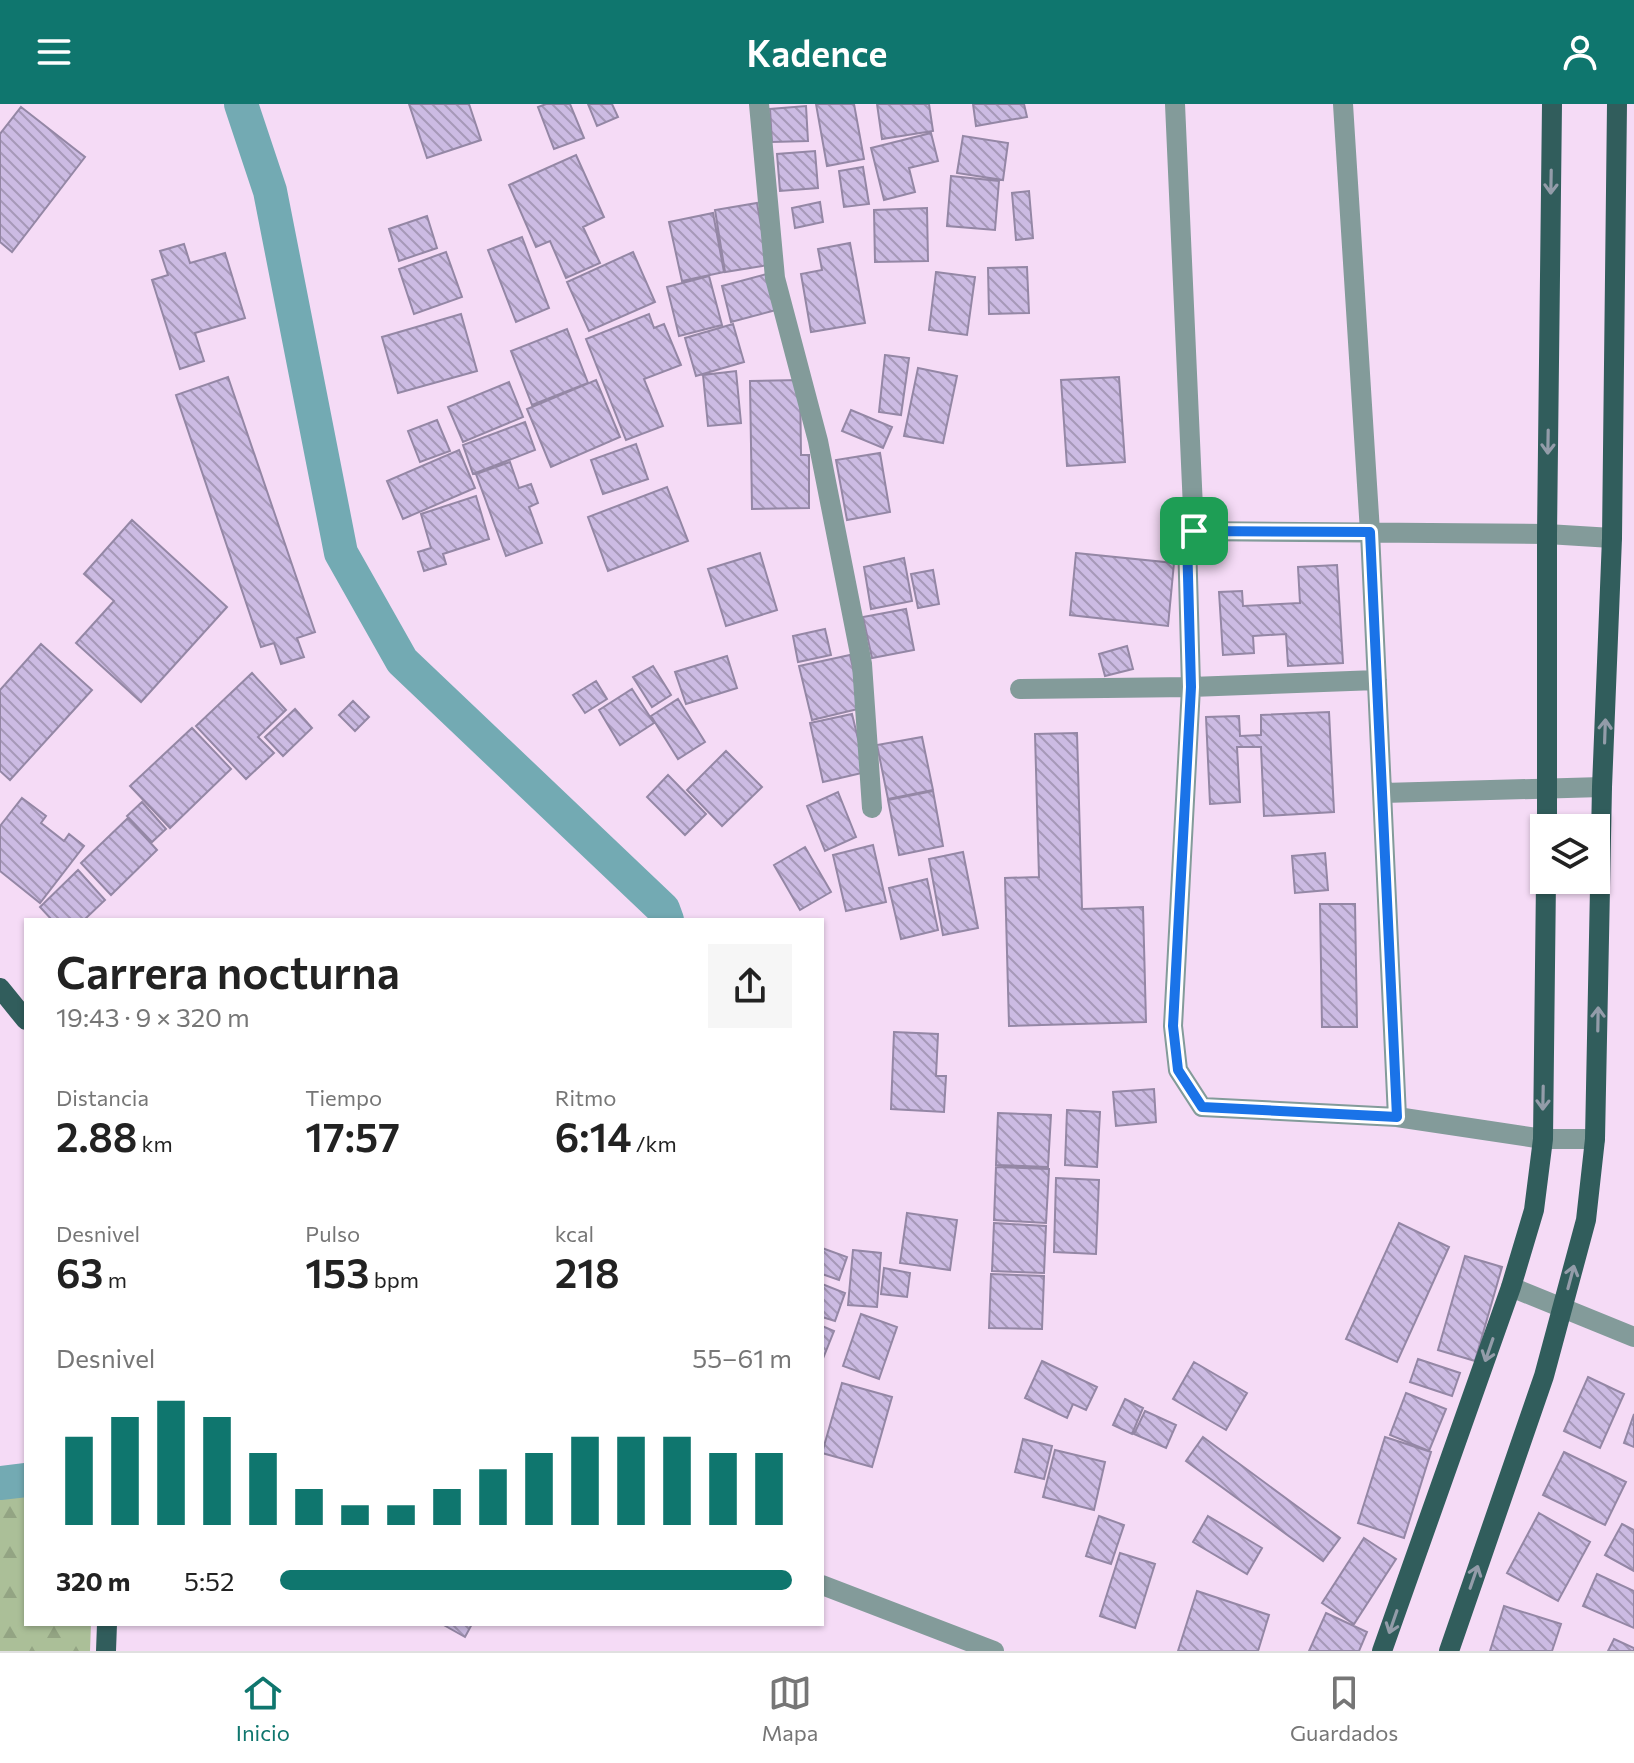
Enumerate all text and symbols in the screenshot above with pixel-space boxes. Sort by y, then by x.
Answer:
icon: menu [32,30,76,74]
text: Kadence [746,30,888,74]
icon: person [1558,30,1602,74]
one-way arrow [1544,168,1559,195]
one-way arrow [1540,428,1556,455]
pin [1160,497,1228,565]
icon: arrive [1172,509,1216,553]
one-way arrow [1597,718,1612,745]
map controls [1530,814,1610,894]
button: layers [1530,814,1610,894]
text: Carrera nocturna [56,944,400,998]
button: share [708,944,792,1028]
text: 19:43 · 9 × 320 m [56,1001,250,1032]
one-way arrow [1590,1006,1605,1033]
text: Distancia [56,1084,149,1111]
text: Tiempo [305,1084,382,1111]
text: Ritmo [555,1084,616,1111]
one-way arrow [1536,1084,1551,1111]
text: 2.88 [56,1111,137,1160]
text: 17:57 [305,1111,400,1160]
text: 6:14 [555,1111,632,1160]
text: km [137,1130,173,1157]
text: /km [632,1130,677,1157]
text: Desnivel [56,1220,140,1247]
text: Pulso [305,1220,360,1247]
text: kcal [555,1220,594,1247]
text: 63 [56,1247,103,1296]
text: 153 [305,1247,369,1296]
text: 218 [555,1247,620,1296]
one-way arrow [1565,1264,1580,1290]
text: m [103,1266,127,1293]
text: bpm [369,1266,419,1293]
one-way arrow [1480,1337,1495,1362]
text: Desnivel [56,1342,155,1373]
text: 55–61 m [692,1342,792,1373]
text: 320 m [56,1565,131,1596]
text: 5:52 [184,1565,234,1596]
one-way arrow [1468,1565,1483,1590]
one-way arrow [1384,1609,1399,1634]
tab: Inicio [236,1671,290,1746]
tab: Mapa [762,1671,818,1746]
tab: Guardados [1290,1671,1398,1746]

